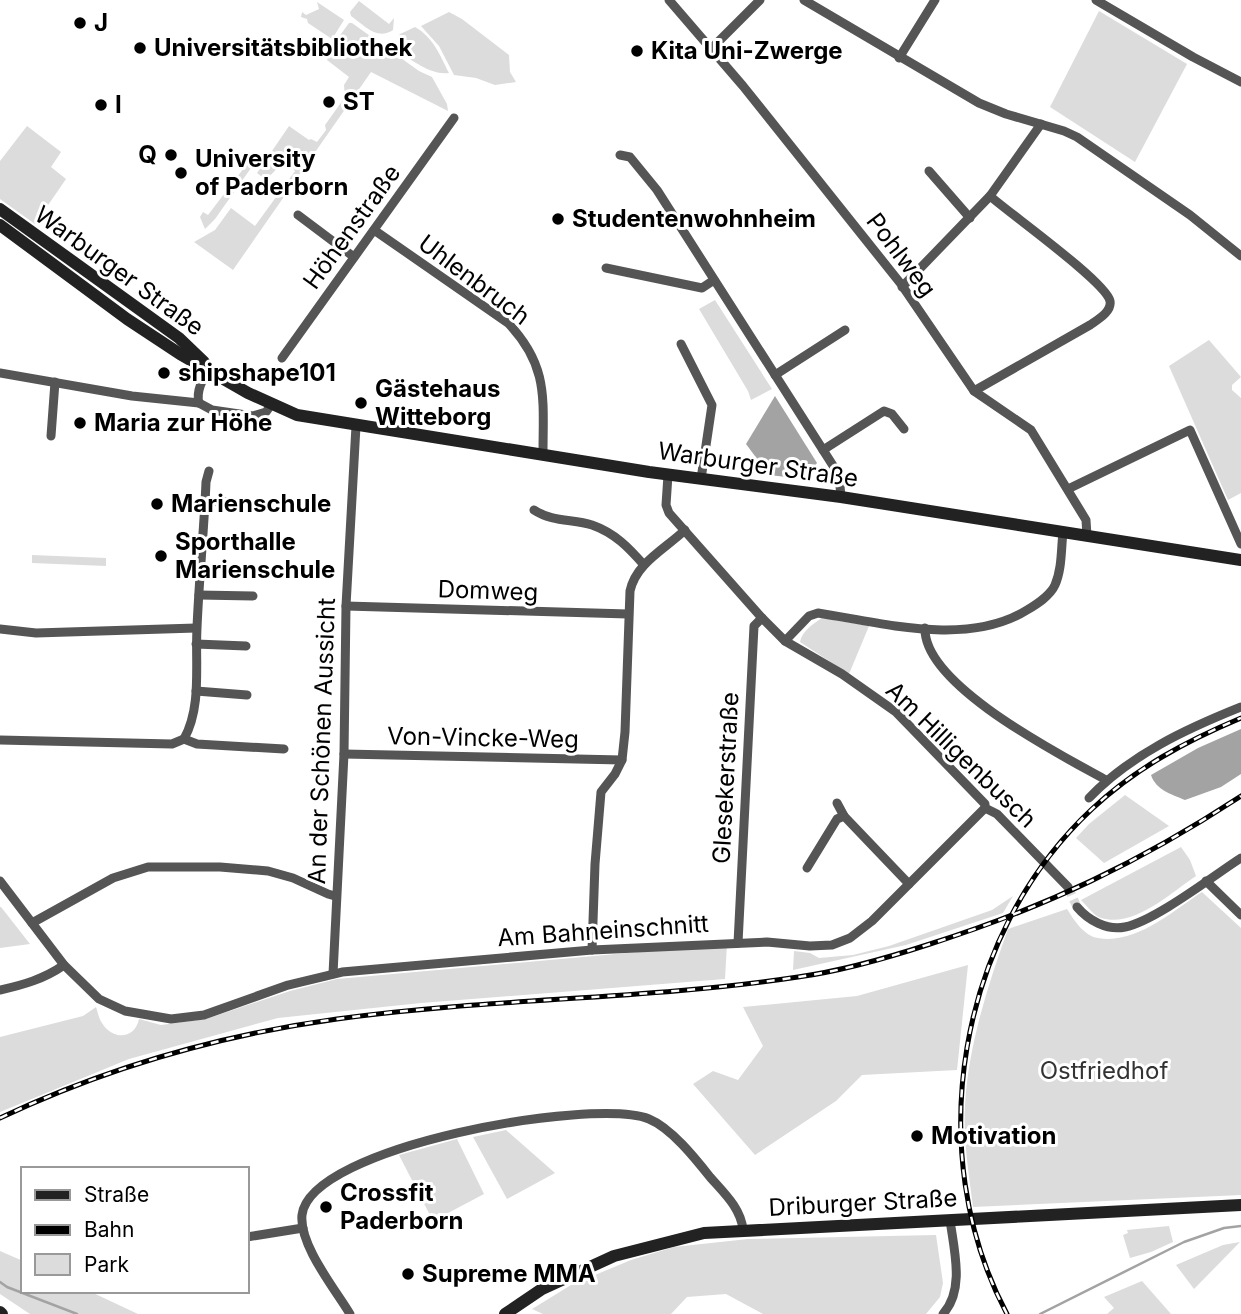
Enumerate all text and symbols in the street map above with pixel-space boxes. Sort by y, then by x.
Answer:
place label: J [94,8,108,37]
marker: J [72,15,88,31]
place label: Universitätsbibliothek [154,33,412,62]
place label: Kita Uni-Zwerge [651,36,843,65]
marker: Universitätsbibliothek [132,40,148,56]
marker: Kita Uni-Zwerge [629,43,645,59]
place label: ST [343,87,375,116]
place label: I [115,90,122,119]
marker: ST [321,94,337,110]
marker: I [93,97,109,113]
place label: Q [138,140,157,169]
place label: University of Paderborn [195,144,348,201]
marker: Q [163,147,179,163]
street label: Höhenstraße [297,159,406,294]
marker: University of Paderborn [173,165,189,181]
street label: Warburger Straße [29,200,209,342]
place label: Studentenwohnheim [572,204,816,233]
street label: Pohlweg [860,207,942,302]
marker: Studentenwohnheim [550,211,566,227]
street label: Uhlenbruch [413,228,536,331]
place label: shipshape101 [178,358,336,387]
marker: shipshape101 [156,365,172,381]
place label: Gästehaus Witteborg [375,374,501,431]
marker: Gästehaus Witteborg [353,395,369,411]
place label: Maria zur Höhe [94,408,272,437]
marker: Maria zur Höhe [72,415,88,431]
street label: Warburger Straße [656,436,860,493]
place label: Marienschule [171,489,331,518]
marker: Marienschule [149,496,165,512]
place label: Sporthalle Marienschule [175,527,335,584]
marker: Sporthalle Marienschule [153,548,169,564]
street label: Domweg [437,574,539,607]
street label: An der Schönen Aussicht [302,597,341,885]
street label: Am Hilligenbusch [880,676,1043,834]
street label: Glesekerstraße [707,691,744,865]
street label: Von-Vincke-Weg [387,721,579,754]
street label: Am Bahneinschnitt [496,909,710,952]
park label: Ostfriedhof [1040,1056,1168,1085]
place label: Motivation [931,1121,1056,1150]
marker: Motivation [909,1128,925,1144]
legend [21,1167,248,1293]
place label: Crossfit Paderborn [340,1178,464,1235]
text: Straße [84,1182,149,1207]
street label: Driburger Straße [768,1183,958,1222]
marker: Crossfit Paderborn [318,1199,334,1215]
text: Bahn [84,1217,134,1242]
text: Park [84,1252,129,1277]
place label: Supreme MMA [422,1259,596,1288]
marker: Supreme MMA [400,1266,416,1282]

